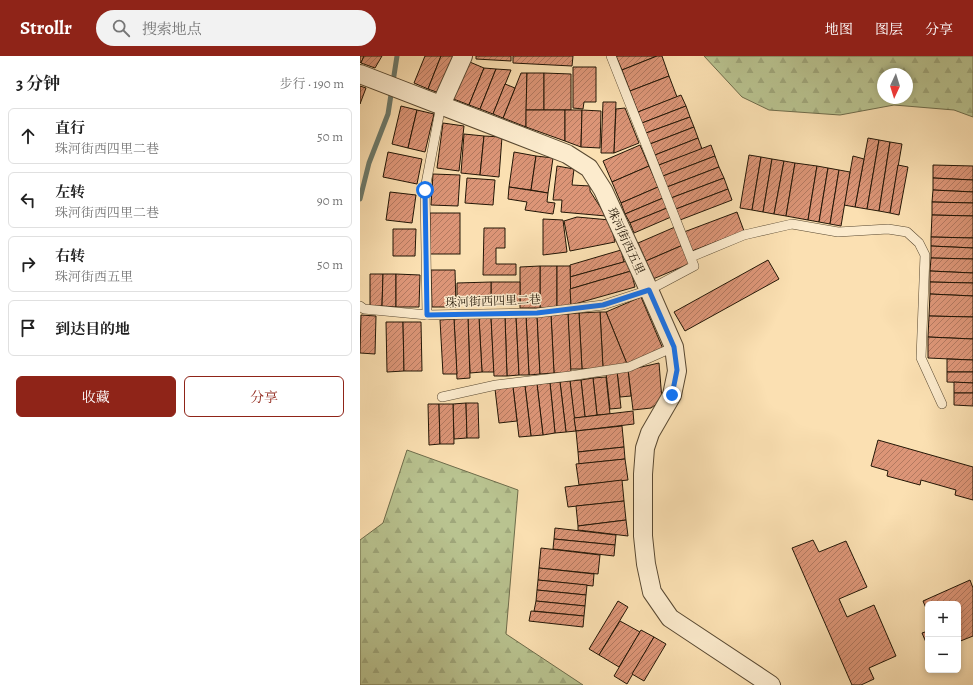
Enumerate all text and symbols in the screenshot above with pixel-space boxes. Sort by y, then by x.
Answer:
search box [96,10,376,46]
text: Strollr [20,15,72,41]
icon: search [110,17,132,39]
text: 搜索地点 [142,19,202,39]
text: 地图 [825,20,853,39]
text: 图层 [875,20,903,39]
text: 分享 [925,20,953,39]
north arrow [877,68,913,104]
text: 3 分钟 [16,72,60,95]
text: 步行 · 190 m [280,75,344,92]
text: 直行 [55,118,85,138]
icon: ahead [17,125,39,147]
text: 50 m [317,128,343,145]
text: 珠河街西四里二巷 [55,140,159,157]
route start [416,181,434,199]
text: 左转 [55,182,85,202]
icon: left [17,189,39,211]
text: 90 m [317,192,343,209]
text: 珠河街西四里二巷 [55,204,159,221]
street label: 珠河街西五里 [604,205,648,277]
text: 右转 [55,246,85,266]
icon: right [17,253,39,275]
text: 50 m [317,256,343,273]
text: 珠河街西五里 [55,268,133,285]
street label: 珠河街西四里二巷 [445,291,541,311]
icon: arrive [17,317,39,339]
text: 到达目的地 [55,319,130,339]
button: 收藏 [16,376,176,417]
button: 分享 [184,376,344,417]
route end [663,386,681,404]
map controls [925,601,961,673]
button: + [925,601,961,637]
button: − [925,637,961,673]

